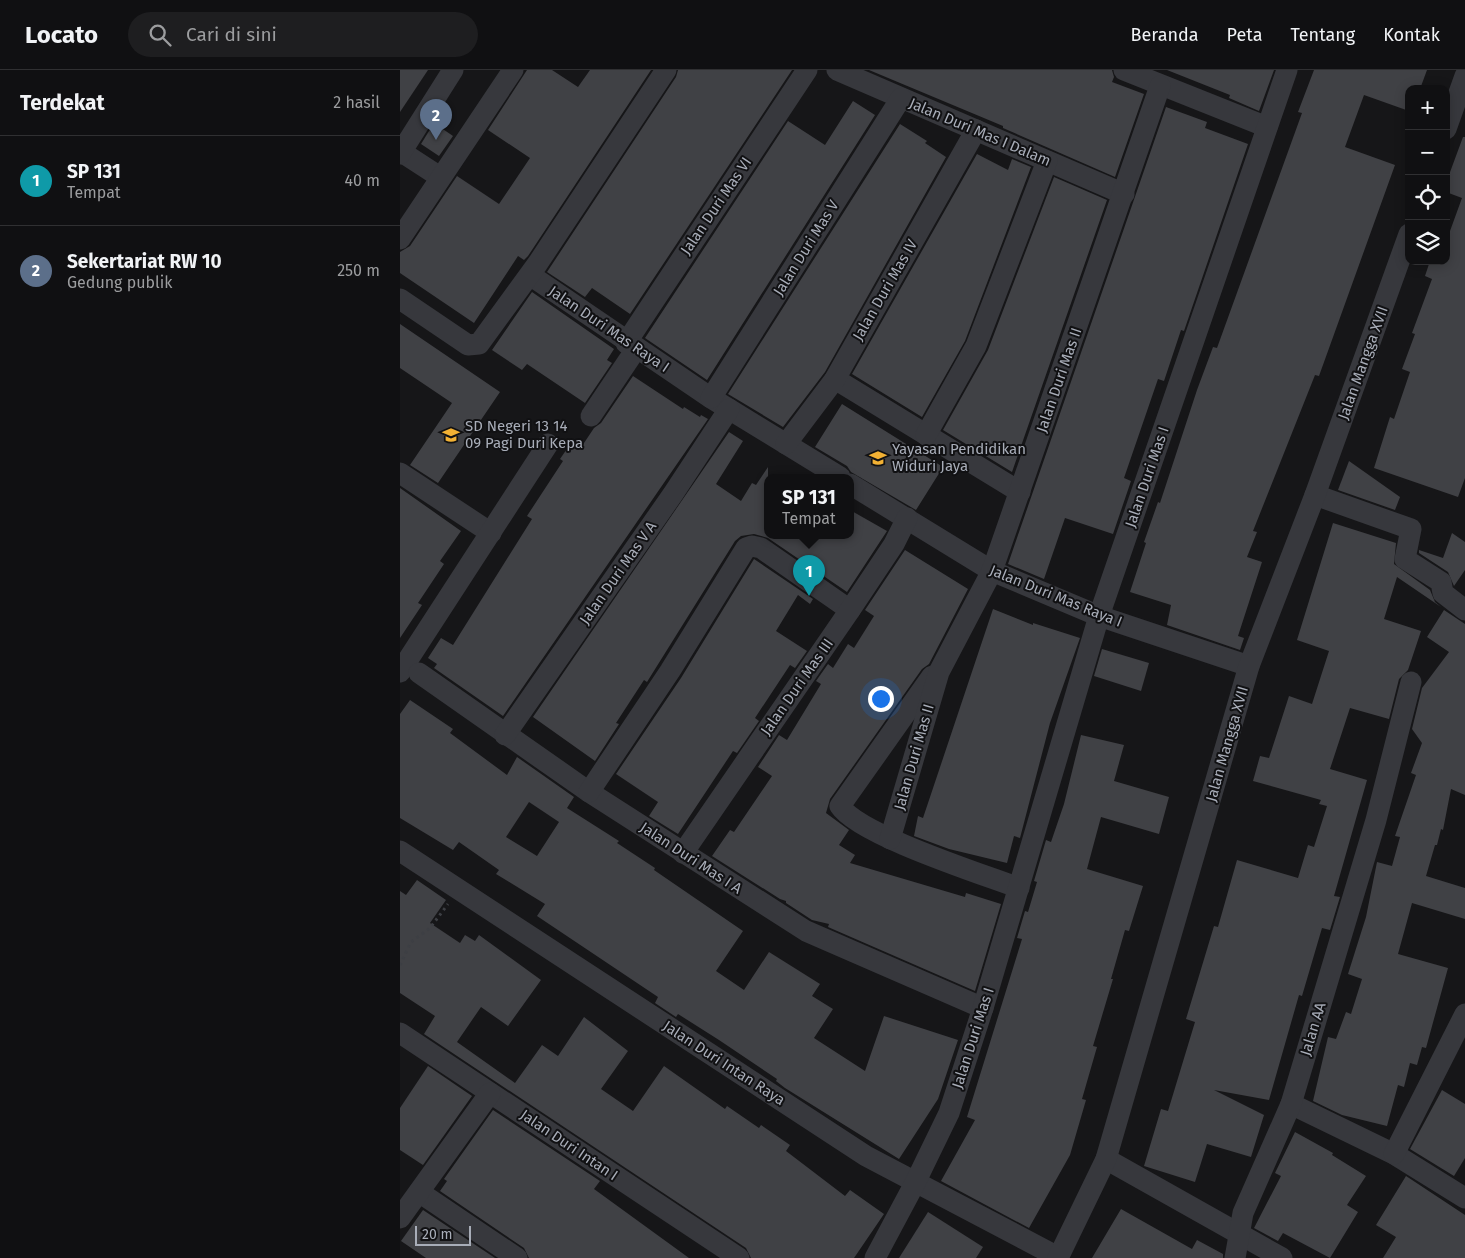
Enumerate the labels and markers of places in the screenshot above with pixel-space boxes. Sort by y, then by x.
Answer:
pin: 2 [420,99,452,140]
place label: SD Negeri 13 14 09 Pagi Duri Kepa [465,417,583,452]
school or university icon: SD Negeri 13 14 09 Pagi Duri Kepa [441,425,461,445]
place label: Yayasan Pendidikan Widuri Jaya [892,440,1026,475]
school or university icon: Yayasan Pendidikan Widuri Jaya [868,448,888,468]
pin: 1 [793,555,825,596]

